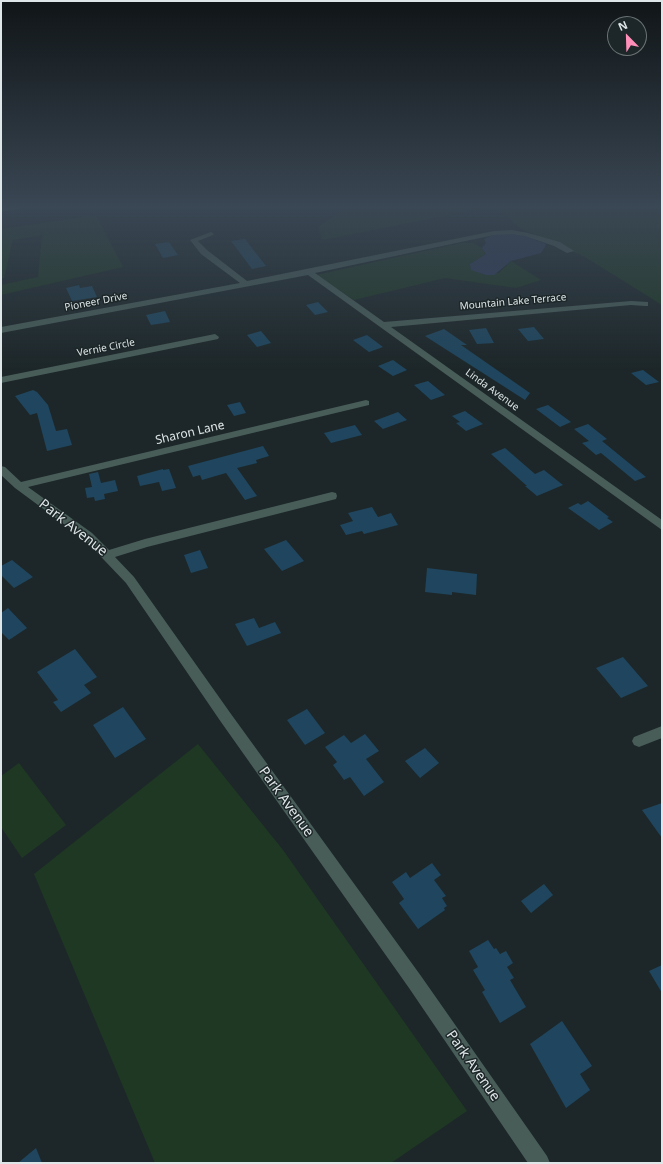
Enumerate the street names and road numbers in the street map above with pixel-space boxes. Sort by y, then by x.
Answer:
street label: Pioneer Drive [64,290,128,314]
street label: Mountain Lake Terrace [459,291,567,313]
street label: Vernie Circle [76,337,136,359]
street label: Linda Avenue [463,366,521,414]
street label: Sharon Lane [154,418,226,448]
street label: Park Avenue [35,496,111,560]
street label: Park Avenue [255,764,317,840]
street label: Park Avenue [442,1027,504,1105]

